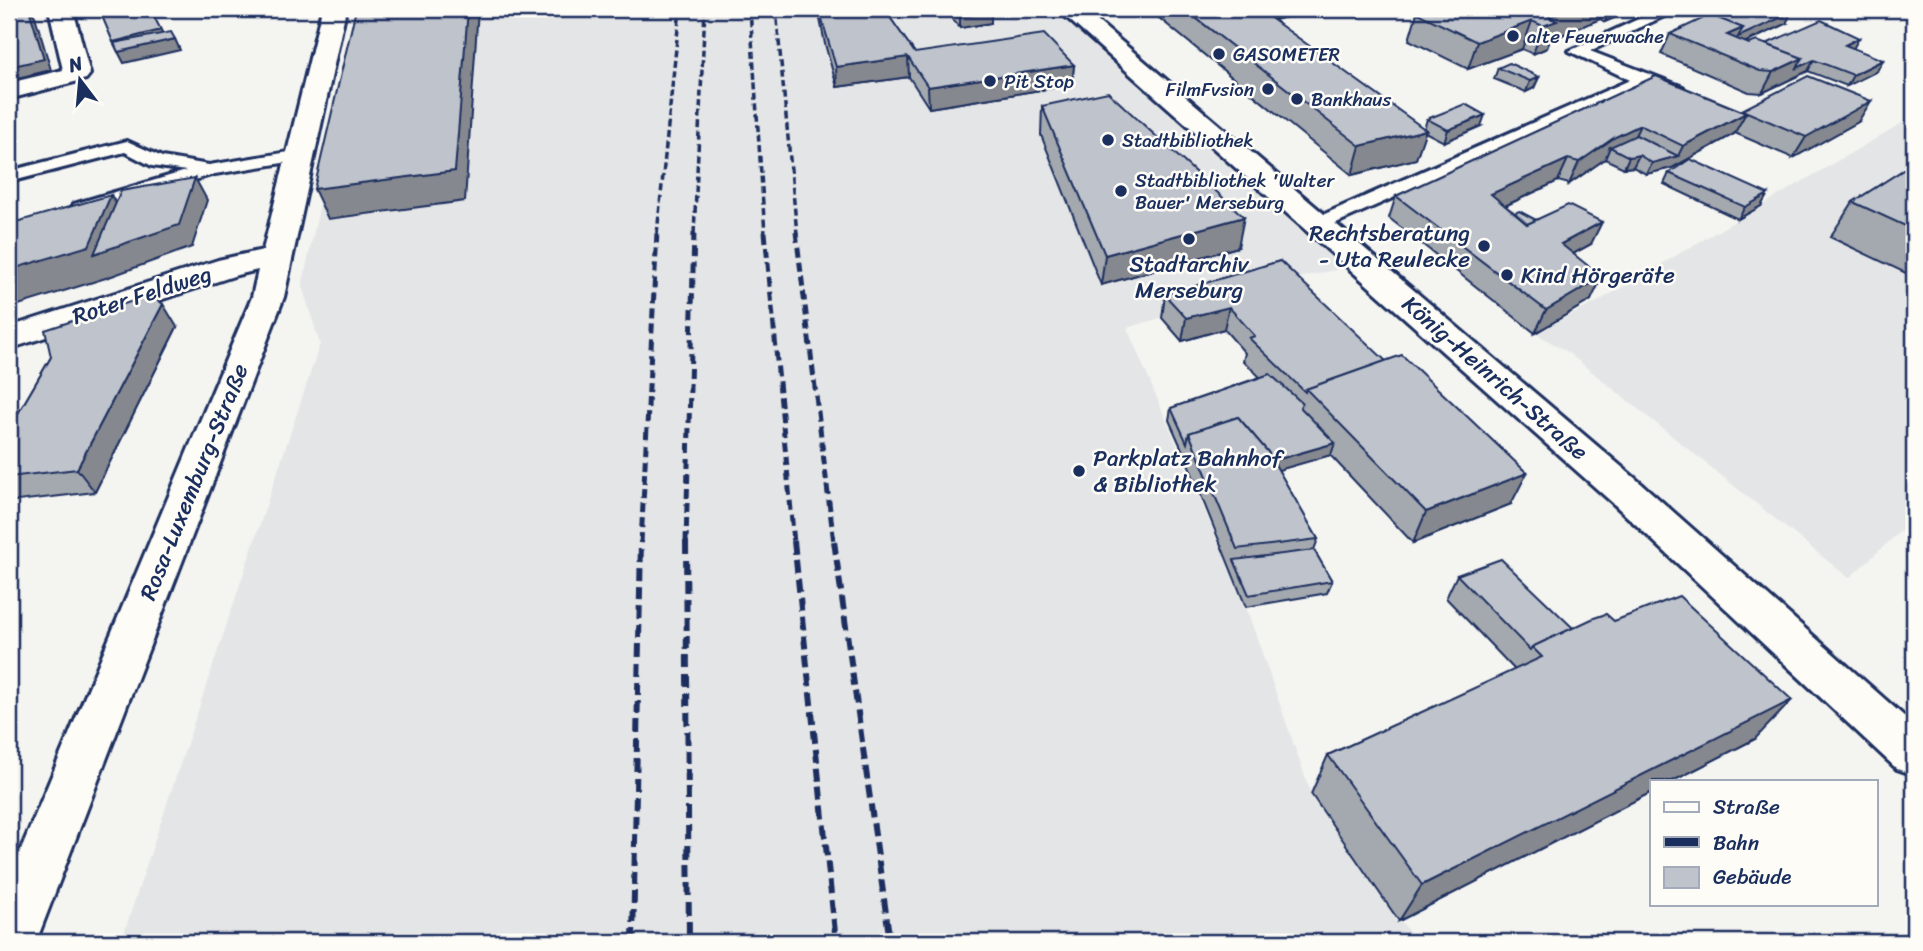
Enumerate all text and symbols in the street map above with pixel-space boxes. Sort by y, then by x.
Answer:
place label: alte Feuerwache [1527,20,1664,53]
marker: alte Feuerwache [1505,28,1521,44]
place label: GASOMETER [1233,38,1340,71]
north arrow [46,46,116,116]
text: N [64,46,87,82]
marker: GASOMETER [1211,46,1227,62]
place label: Pit Stop [1004,65,1074,98]
marker: Pit Stop [982,73,998,89]
place label: FilmFvsion [1166,73,1254,106]
marker: FilmFvsion [1260,81,1276,97]
place label: Bankhaus [1311,83,1392,116]
marker: Bankhaus [1289,91,1305,107]
place label: Stadtbibliothek [1122,124,1254,157]
marker: Stadtbibliothek [1100,132,1116,148]
place label: Stadtbibliothek 'Walter Bauer' Merseburg [1135,164,1335,219]
marker: Stadtbibliothek 'Walter Bauer' Merseburg [1113,183,1129,199]
place label: Rechtsberatung - Uta Reulecke [1309,213,1470,280]
marker: Stadtarchiv Merseburg [1181,231,1197,247]
marker: Rechtsberatung - Uta Reulecke [1476,238,1492,254]
place label: Stadtarchiv Merseburg [1130,244,1250,311]
street label: Roter Feldweg [67,253,217,337]
place label: Kind Hörgeräte [1521,255,1675,296]
marker: Kind Hörgeräte [1499,267,1515,283]
street label: König-Heinrich-Straße [1392,285,1598,471]
street label: Rosa-Luxemburg-Straße [128,357,260,607]
place label: Parkplatz Bahnhof & Bibliothek [1093,438,1285,505]
marker: Parkplatz Bahnhof & Bibliothek [1071,463,1087,479]
legend [1650,780,1878,906]
text: Straße [1713,788,1780,826]
text: Bahn [1713,824,1759,862]
text: Gebäude [1713,858,1791,896]

